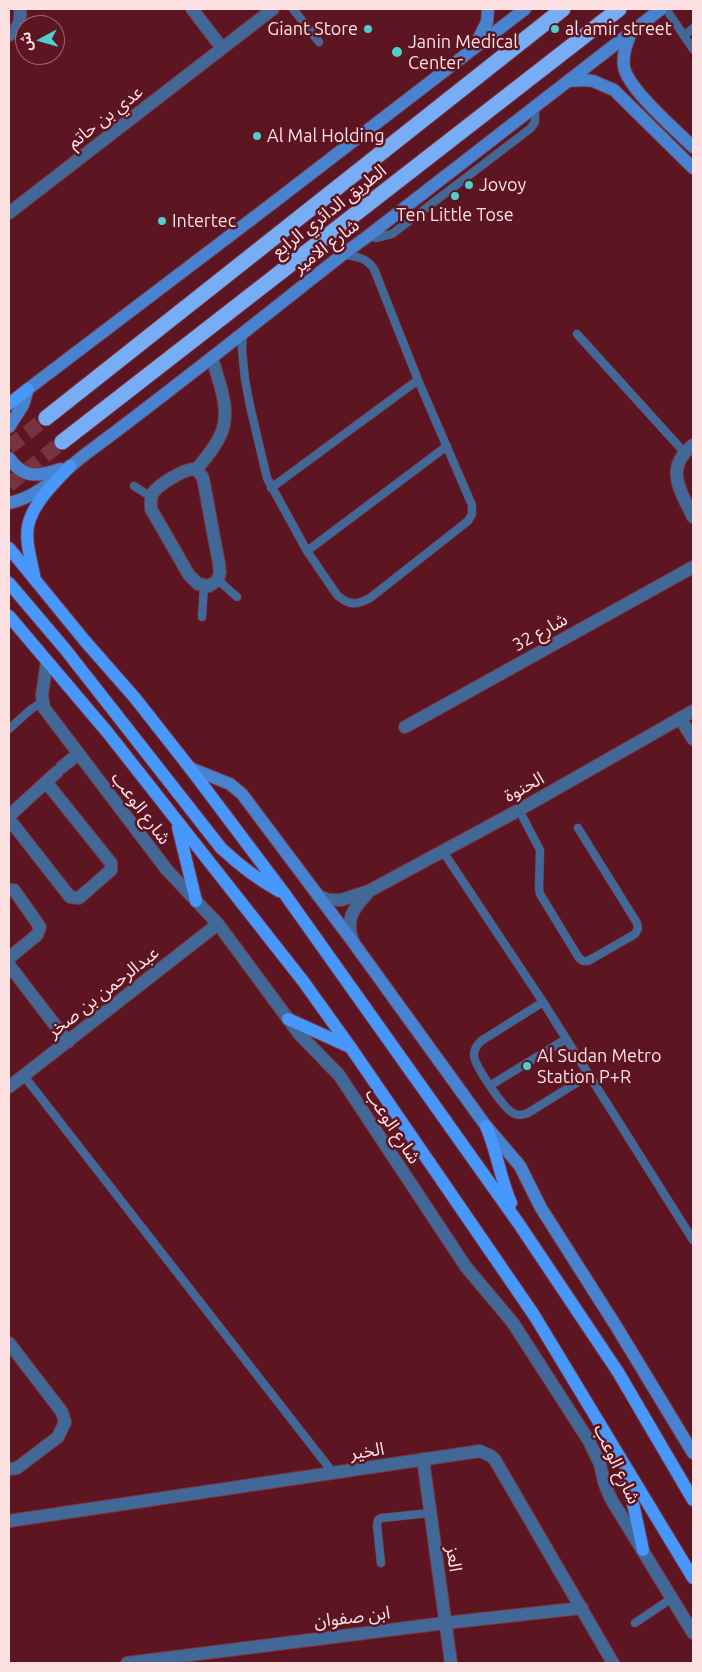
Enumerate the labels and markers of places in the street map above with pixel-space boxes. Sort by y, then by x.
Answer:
place label: Giant Store [267,18,358,40]
place label: al amir street [565,18,672,40]
marker: Giant Store [362,23,374,35]
marker: al amir street [549,23,561,35]
place label: Janin Medical Center [408,31,518,74]
marker: Janin Medical Center [390,45,404,59]
place label: Al Mal Holding [267,125,385,147]
marker: Al Mal Holding [251,130,263,142]
place label: Jovoy [479,174,526,196]
marker: Jovoy [463,179,475,191]
marker: Ten Little Tose [449,190,461,202]
place label: Ten Little Tose [396,204,514,226]
place label: Intertec [172,210,236,232]
marker: Intertec [156,215,168,227]
place label: Al Sudan Metro Station P+R [537,1045,661,1088]
marker: Al Sudan Metro Station P+R [521,1060,533,1072]

